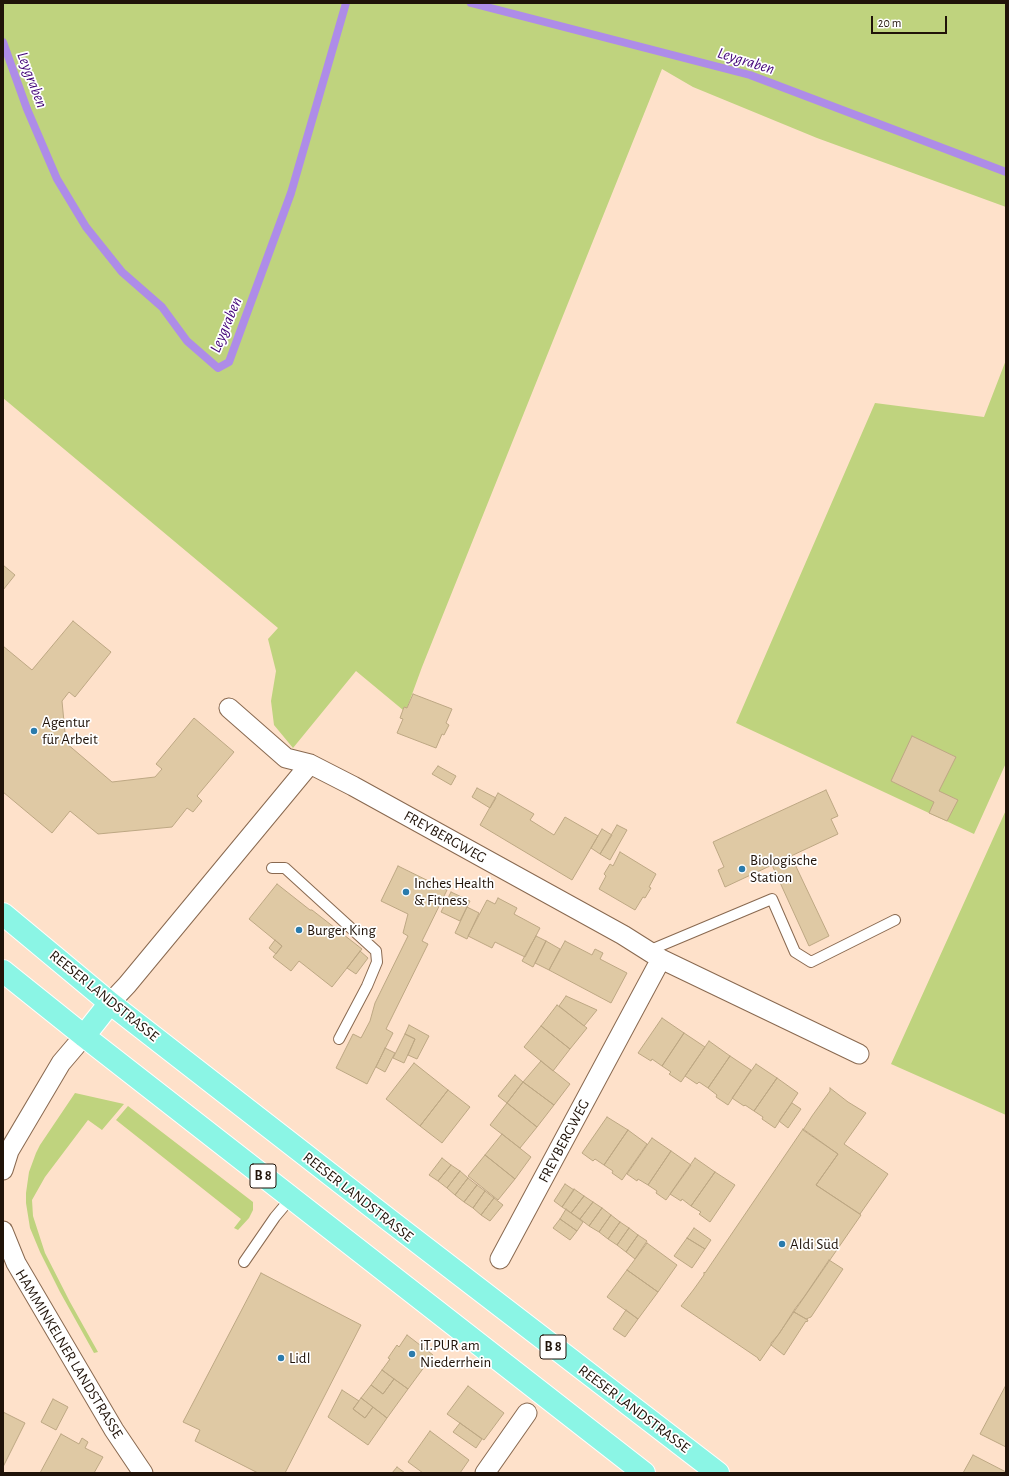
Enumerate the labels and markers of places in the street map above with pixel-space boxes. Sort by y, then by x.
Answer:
place label: Agentur für Arbeit [42,713,98,748]
marker: Agentur für Arbeit [29,726,39,736]
place label: Biologische Station [750,851,817,886]
marker: Biologische Station [737,864,747,874]
place label: Inches Health & Fitness [414,874,494,909]
marker: Inches Health & Fitness [401,887,411,897]
place label: Burger King [307,921,376,939]
marker: Burger King [294,925,304,935]
place label: Aldi Süd [790,1235,839,1253]
marker: Aldi Süd [777,1239,787,1249]
place label: iT.PUR am Niederrhein [420,1336,491,1371]
place label: Lidl [289,1349,310,1367]
marker: iT.PUR am Niederrhein [407,1349,417,1359]
marker: Lidl [276,1353,286,1363]

